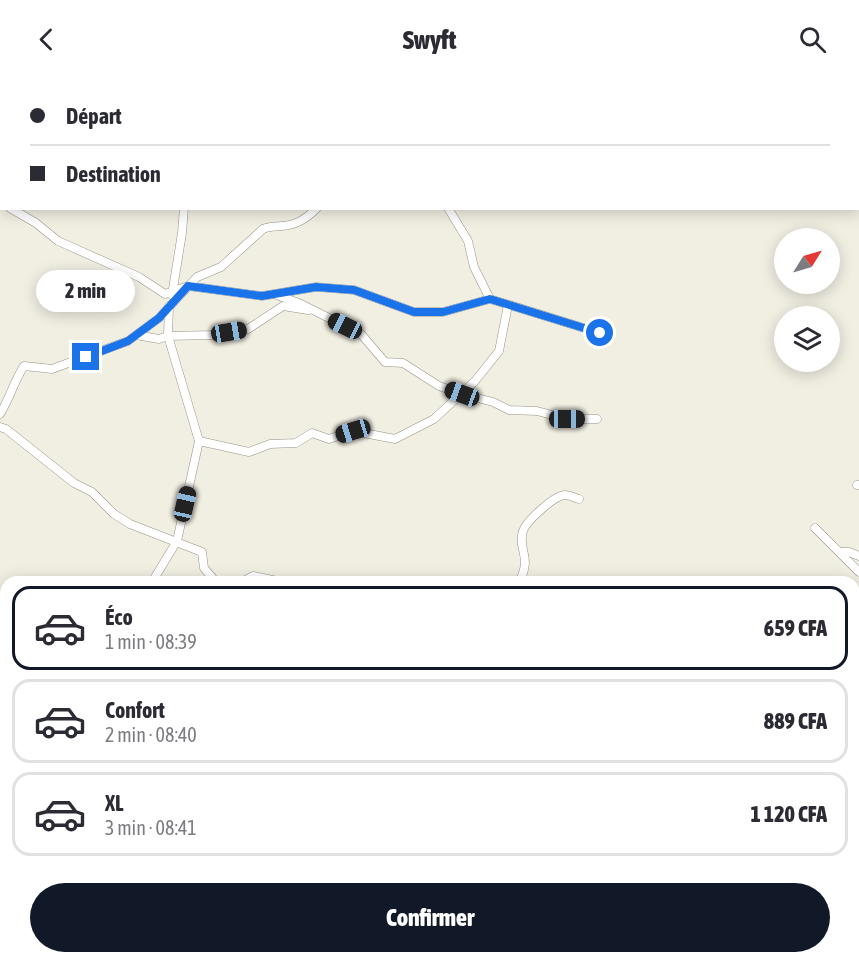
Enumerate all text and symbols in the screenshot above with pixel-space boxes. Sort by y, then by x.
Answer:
icon: back [30,23,63,56]
icon: search [796,23,829,56]
text: Swyft [403,24,456,55]
text: Départ [66,103,122,129]
text: Destination [66,161,161,187]
north arrow [774,228,840,294]
map controls [774,228,840,372]
callout: 2 min [36,270,136,312]
text: 2 min [65,279,106,302]
button: layers [774,306,840,372]
car [325,310,365,342]
route start [586,319,613,346]
car [210,320,248,344]
route end [72,343,99,370]
car [442,379,482,409]
car [549,410,585,428]
car [333,417,373,445]
car [172,484,198,524]
icon: car [33,601,87,655]
text: Éco [105,604,133,630]
text: 659 CFA [764,615,827,641]
text: 1 min · 08:39 [105,630,197,653]
icon: car [33,694,87,748]
text: Confort [105,697,165,723]
text: 889 CFA [764,708,827,734]
text: 2 min · 08:40 [105,723,197,746]
icon: car [33,787,87,841]
text: XL [105,790,123,816]
text: 1 120 CFA [751,801,827,827]
text: 3 min · 08:41 [105,816,197,839]
button: Confirmer [30,883,830,952]

